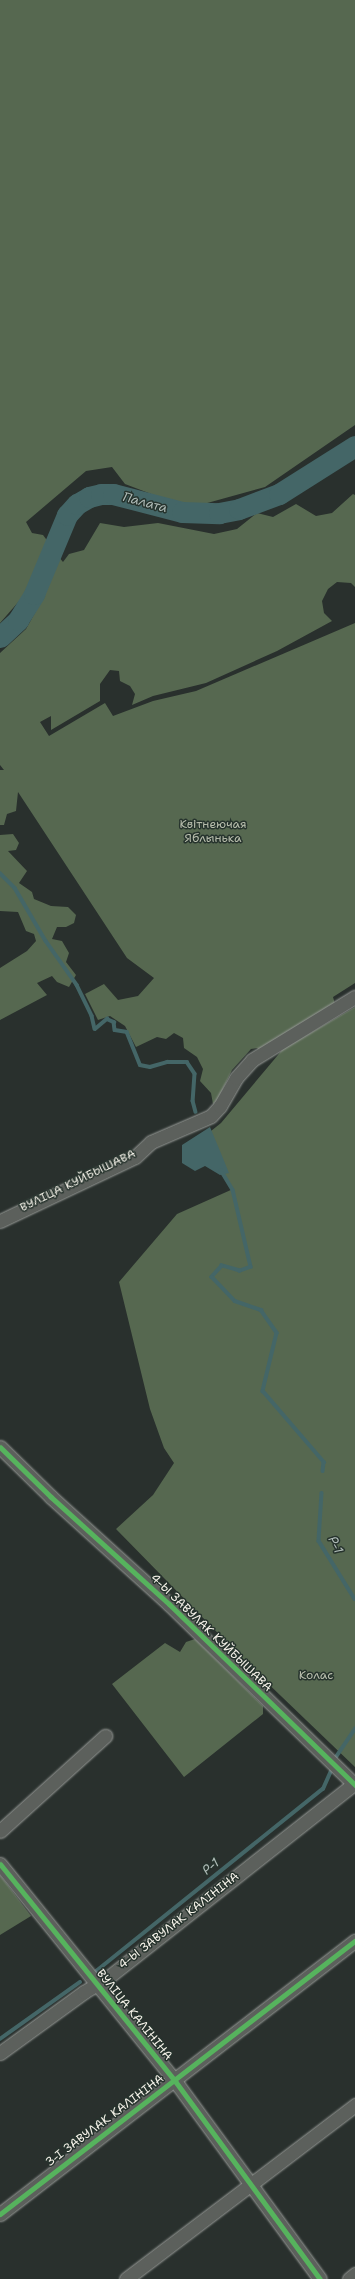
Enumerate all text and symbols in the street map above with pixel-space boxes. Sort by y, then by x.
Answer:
water label: Палата [121,490,169,516]
park label: Квітнеючая Яблынька [179,818,247,846]
street label: ВУЛІЦА КУЙБЫШАВА [18,1147,138,1215]
water label: P-1 [324,1534,346,1556]
street label: 4-Ы ЗАВУЛАК КУЙБЫШАВА [147,1571,275,1695]
park label: Колас [299,1669,333,1683]
water label: P-1 [199,1856,223,1878]
street label: 4-Ы ЗАВУЛАК КАЛІНІНА [116,1870,242,1972]
street label: ВУЛІЦА КАЛІНІНА [93,1967,175,2063]
street label: 3-І ЗАВУЛАК КАЛІНІНА [43,2072,167,2170]

